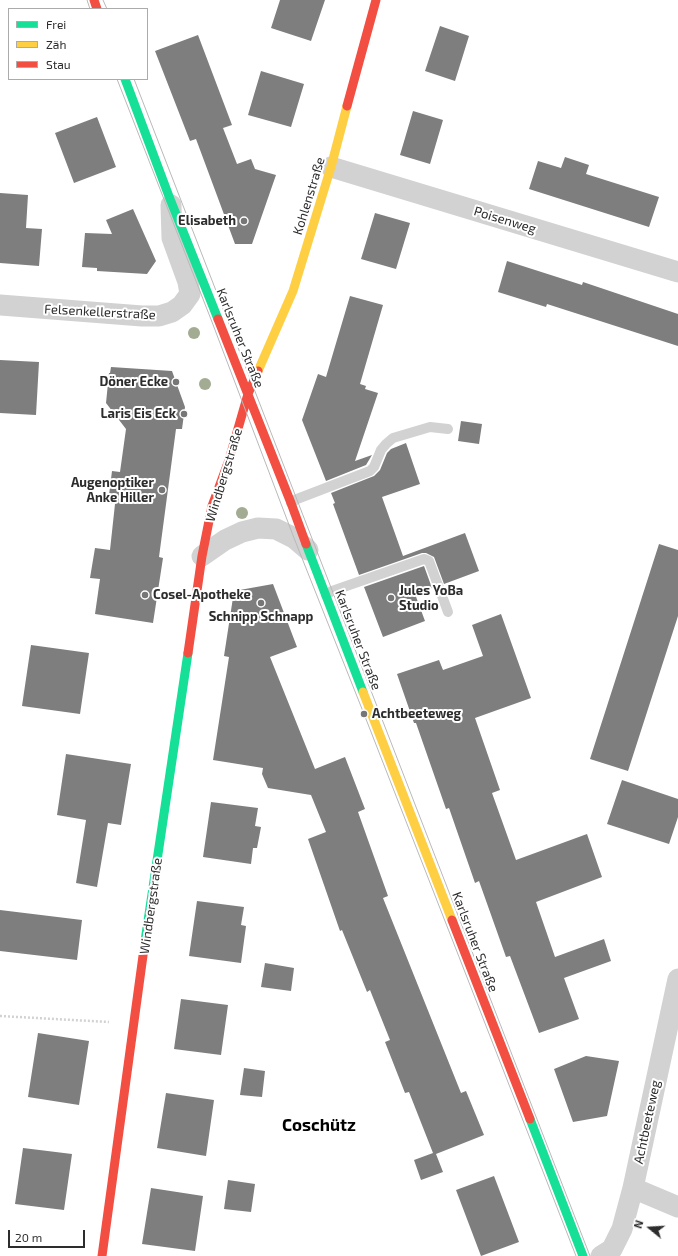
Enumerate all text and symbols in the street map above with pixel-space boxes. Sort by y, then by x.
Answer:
legend [8,8,148,80]
text: Frei [46,17,66,31]
text: Zäh [46,37,66,51]
text: Stau [46,57,71,71]
street label: Kohlenstraße [290,155,328,237]
street label: Poisenweg [472,203,538,237]
place label: Elisabeth [178,213,236,229]
marker: Elisabeth [239,216,249,226]
street label: Karlsruher Straße [213,286,267,390]
street label: Felsenkellerstraße [44,301,156,323]
place label: Döner Ecke [99,374,168,390]
marker: Döner Ecke [171,377,181,387]
place label: Laris Eis Eck [101,406,176,422]
marker: Laris Eis Eck [179,409,189,419]
street label: Windbergstraße [202,426,246,524]
place label: Augenoptiker Anke Hiller [71,475,154,506]
marker: Augenoptiker Anke Hiller [157,485,167,495]
place label: Jules YoBa Studio [399,583,463,614]
place label: Cosel-Apotheke [153,587,251,603]
street label: Karlsruher Straße [332,588,384,692]
marker: Cosel-Apotheke [140,590,150,600]
marker: Jules YoBa Studio [386,593,396,603]
marker: Schnipp Schnapp [256,598,266,608]
place label: Schnipp Schnapp [209,609,313,625]
place label: Achtbeeteweg [372,706,461,722]
marker: Achtbeeteweg [359,709,369,719]
street label: Windbergstraße [137,857,165,955]
street label: Karlsruher Straße [449,890,501,994]
street label: Achtbeeteweg [631,1079,663,1165]
district label: Coschütz [282,1115,356,1135]
north arrow [630,1208,670,1248]
text: N [631,1218,646,1230]
scale bar [10,1222,87,1248]
text: 20 m [15,1230,42,1244]

